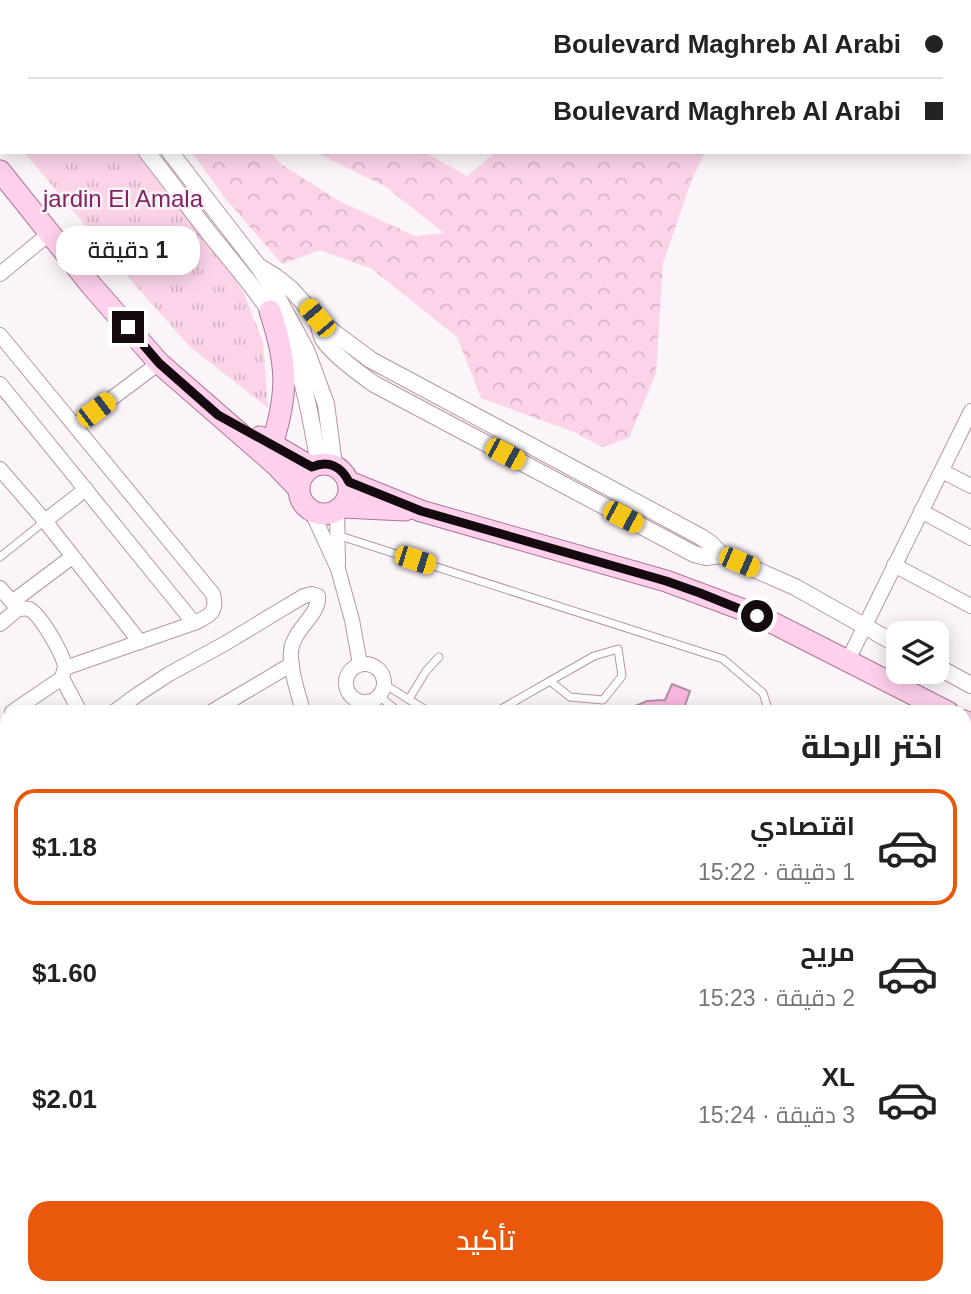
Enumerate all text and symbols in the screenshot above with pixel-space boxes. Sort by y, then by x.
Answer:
text: Boulevard Maghreb Al Arabi [553,29,901,59]
text: Boulevard Maghreb Al Arabi [553,96,901,126]
park label: jardin El Amala [42,185,204,212]
callout: 1 دقيقة [56,226,200,274]
text: 1 دقيقة [88,237,168,263]
car [296,295,339,341]
route end [112,311,144,343]
car [73,389,120,431]
car [482,435,529,473]
car [600,498,647,536]
car [392,544,439,576]
car [716,544,763,580]
route start [741,600,773,632]
map controls [886,621,949,684]
button: layers [886,621,949,684]
text: اختر الرحلة [801,729,943,765]
text: اقتصادي [750,811,855,841]
icon: car [876,816,939,879]
text: $1.18 [32,832,97,862]
text: 1 دقيقة · 15:22 [698,859,855,885]
text: مريح [800,937,855,967]
icon: car [876,942,939,1005]
text: $1.60 [32,958,97,988]
text: 2 دقيقة · 15:23 [698,985,855,1011]
text: XL [822,1062,855,1092]
icon: car [876,1068,939,1131]
text: $2.01 [32,1084,97,1114]
text: 3 دقيقة · 15:24 [698,1102,855,1128]
button: تأكيد [28,1201,943,1281]

